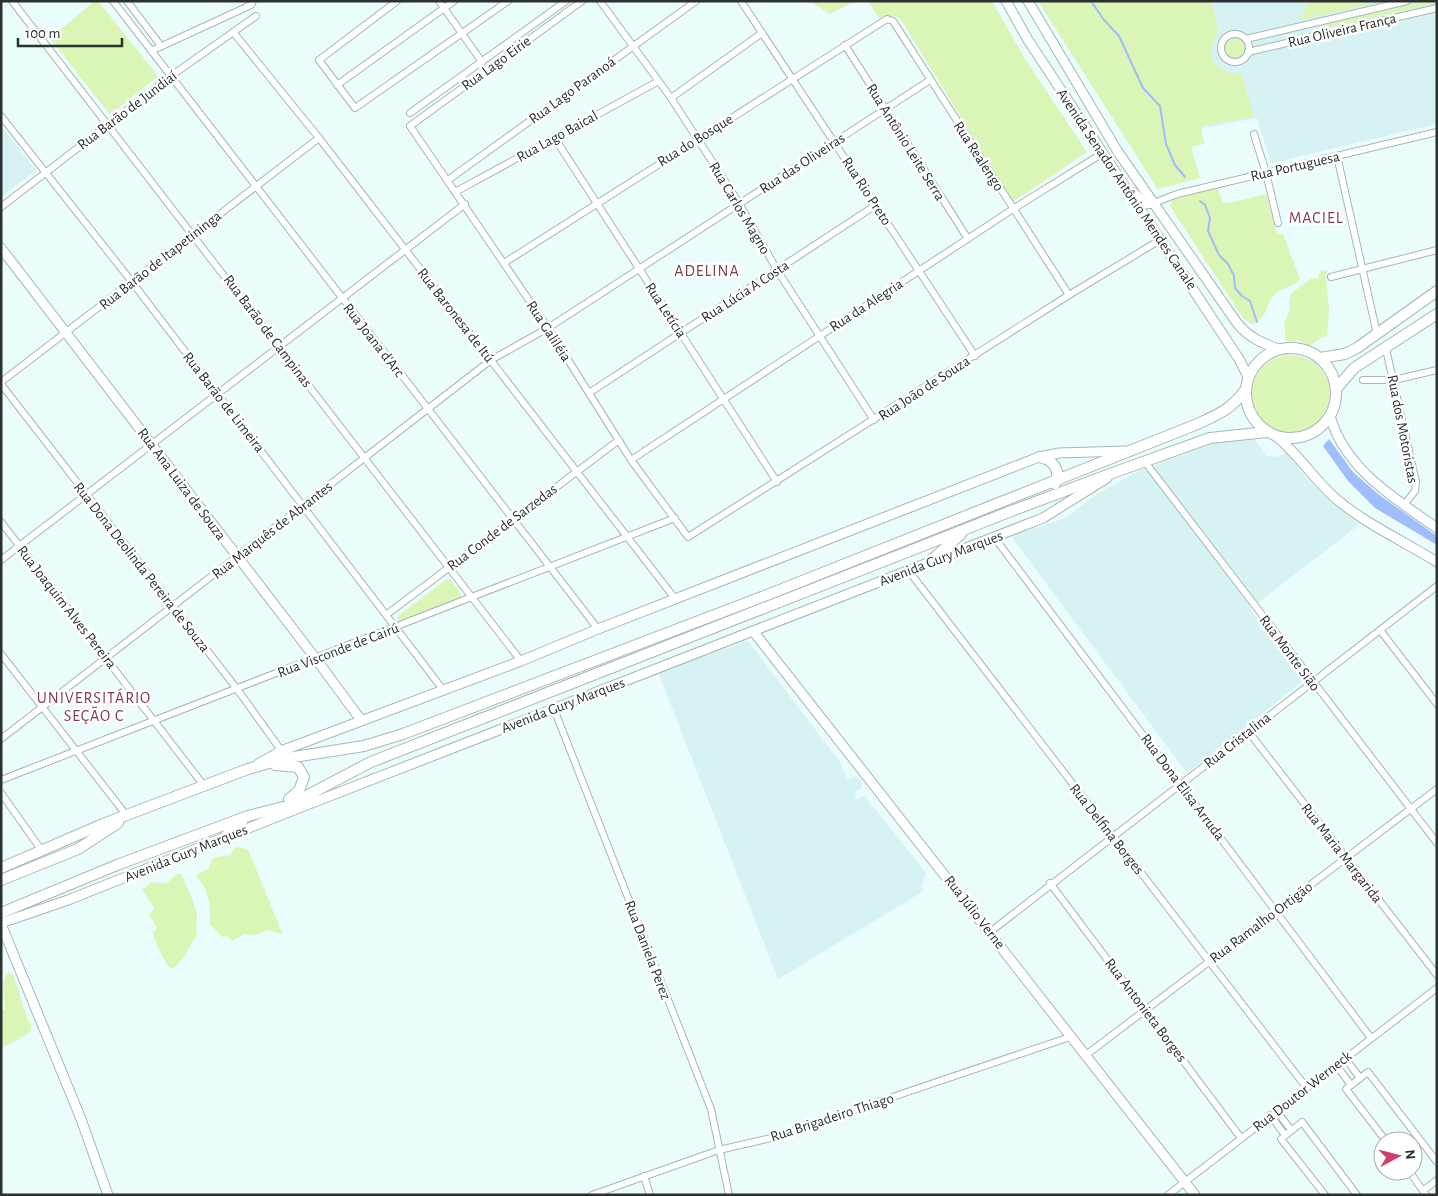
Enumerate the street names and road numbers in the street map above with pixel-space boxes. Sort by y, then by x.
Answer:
street label: Rua Oliveira França [1287,11,1398,50]
street label: Rua Lago Eirie [459,33,534,93]
street label: Rua Lago Paranoá [526,54,618,127]
street label: Rua Barão de Jundiaí [75,68,180,153]
street label: Rua Antônio Leite Serra [863,81,948,204]
street label: Avenida Senador Antônio Mendes Canale [1054,86,1200,292]
street label: Rua Lago Baical [514,108,600,165]
street label: Rua do Bosque [655,111,736,169]
street label: Rua Realengo [951,119,1007,194]
street label: Rua das Oliveiras [757,130,848,197]
street label: Rua Portuguesa [1249,149,1341,184]
street label: Rua Rio Preto [839,154,894,228]
street label: Rua Carlos Magno [706,160,773,257]
street label: Rua Barão de Itapetininga [96,208,224,313]
street label: Rua Lúcia A Costa [699,258,792,325]
street label: Rua Baronesa de Itú [414,265,497,366]
street label: Rua Barão de Campinas [221,272,315,390]
street label: Rua da Alegria [827,276,906,335]
street label: Rua Letícia [642,280,689,341]
street label: Rua Galiléia [523,298,574,365]
street label: Rua Joana d'Arc [340,301,407,380]
street label: Rua Barão de Limeira [180,349,267,455]
street label: Rua João de Souza [876,353,973,423]
street label: Rua dos Motoristas [1385,374,1420,485]
street label: Rua Ana Luiza de Souza [135,426,229,543]
street label: Rua Marquês de Abrantes [209,479,335,582]
street label: Rua Dona Deolinda Pereira de Souza [71,480,213,655]
street label: Rua Conde de Sarzedas [445,481,560,574]
street label: Avenida Gury Marques [877,528,1005,589]
street label: Rua Joaquim Alves Pereira [14,543,119,672]
street label: Rua Monte Sião [1256,613,1323,694]
street label: Rua Visconde de Cairú [275,620,401,681]
street label: Avenida Gury Marques [499,675,627,736]
street label: Rua Cristalina [1201,710,1274,771]
street label: Rua Dona Elisa Arruda [1138,731,1228,843]
street label: Rua Delfina Borges [1067,781,1147,878]
street label: Rua Maria Margarida [1298,801,1385,906]
street label: Avenida Gury Marques [123,822,250,885]
street label: Rua Júlio Verne [941,873,1008,952]
street label: Rua Ramalho Ortigão [1207,879,1315,966]
street label: Rua Daniela Perez [622,898,673,1002]
street label: Rua Antonieta Borges [1102,956,1189,1065]
street label: Rua Doutor Werneck [1250,1048,1355,1134]
street label: Rua Brigadeiro Thiago [769,1090,896,1144]

